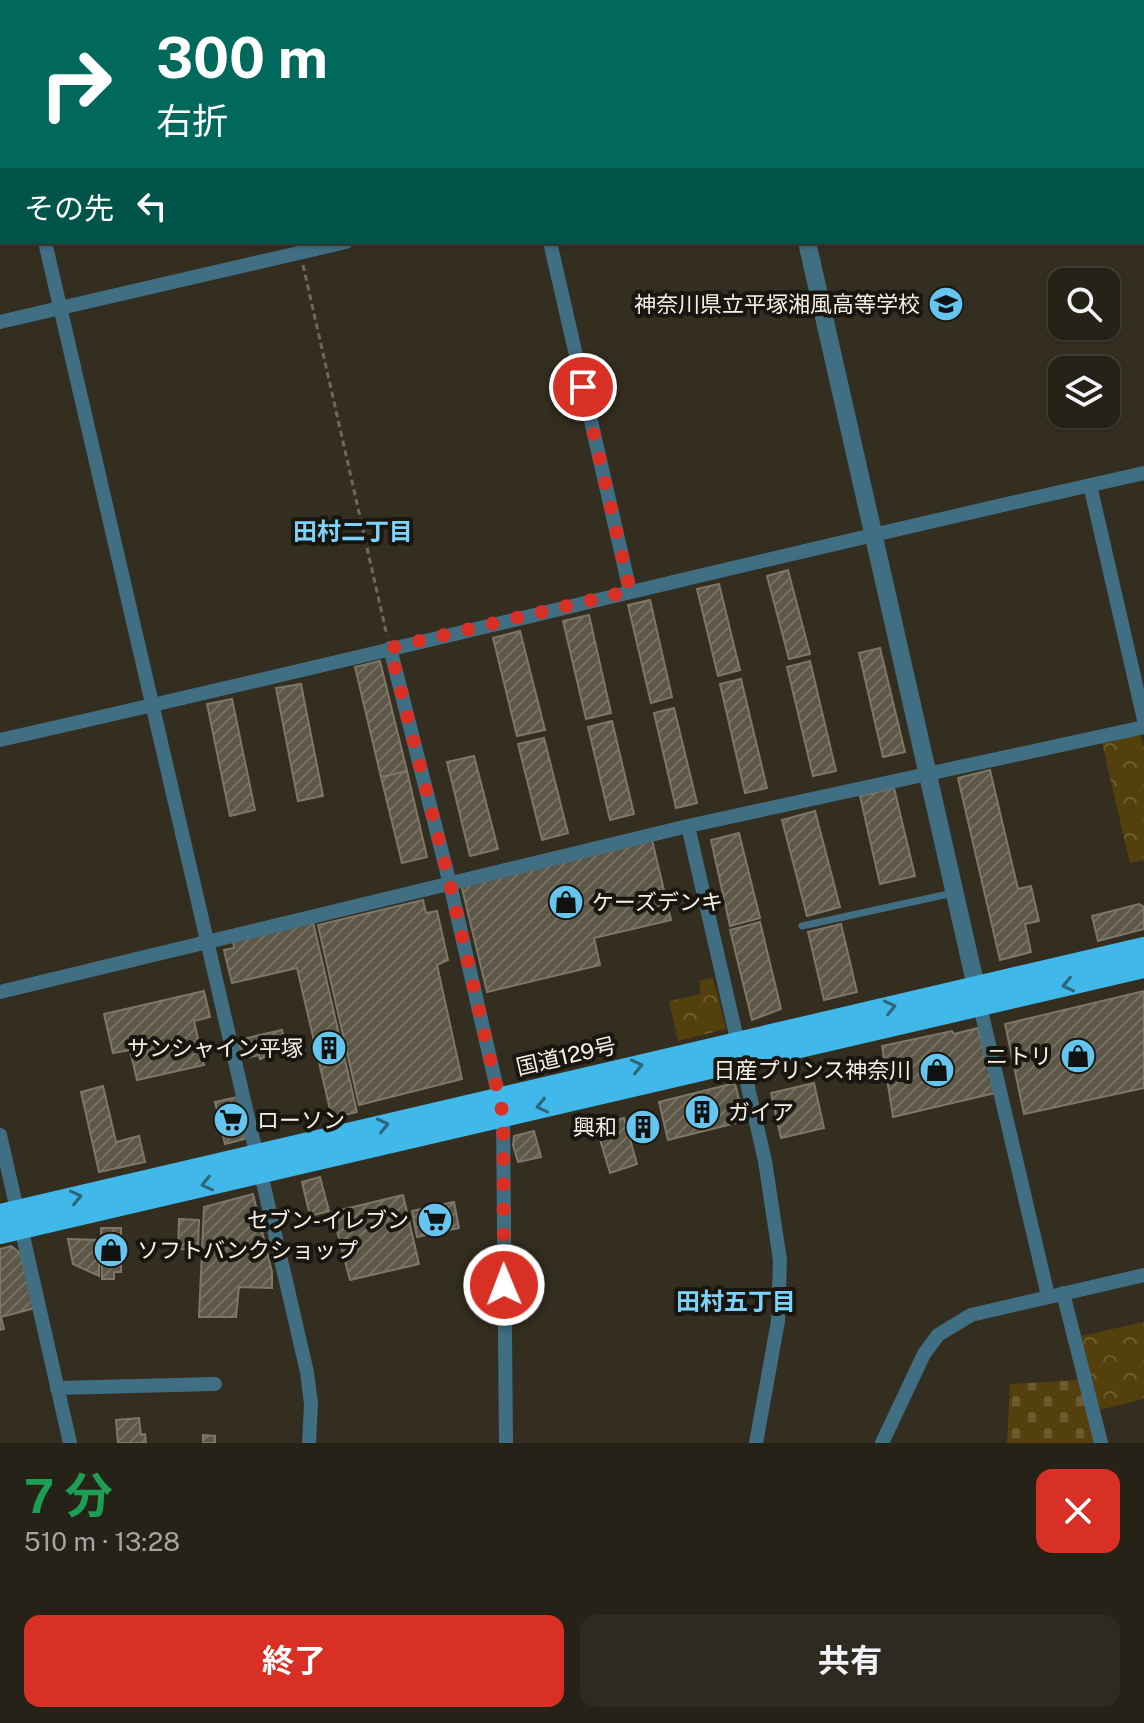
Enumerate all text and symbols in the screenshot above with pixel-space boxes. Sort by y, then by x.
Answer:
text: 300 m [156,25,328,91]
icon: right [24,32,128,136]
text: 右折 [156,100,228,142]
icon: left [130,184,174,228]
text: その先 [24,190,114,226]
map controls [1048,268,1120,428]
button: search [1048,268,1120,340]
school or university icon: 神奈川県立平塚湘風高等学校 [927,285,965,323]
place label: 神奈川県立平塚湘風高等学校 [634,291,920,317]
pin [549,353,617,421]
button: layers [1048,356,1120,428]
icon: arrive [561,365,605,409]
district label: 田村二丁目 [293,517,413,545]
shop icon: ケーズデンキ [547,883,585,921]
place label: ケーズデンキ [592,889,723,915]
one-way arrow [1062,976,1075,993]
one-way arrow [883,1000,896,1017]
building icon: サンシャイン平塚 [310,1029,348,1067]
street label: 国道129号 [513,1032,619,1080]
place label: サンシャイン平塚 [127,1035,303,1061]
shop icon: ニトリ [1059,1037,1097,1075]
place label: ニトリ [986,1043,1052,1069]
shop icon: 日産プリンス神奈川 [918,1051,956,1089]
place label: 日産プリンス神奈川 [713,1057,911,1083]
one-way arrow [629,1058,643,1075]
building icon: ガイア [683,1093,721,1131]
one-way arrow [536,1097,549,1114]
place label: ガイア [728,1099,794,1125]
supermarket icon: ローソン [212,1101,250,1139]
place label: ローソン [257,1107,345,1133]
building icon: 興和 [624,1108,662,1146]
place label: 興和 [573,1114,617,1140]
one-way arrow [376,1117,390,1134]
one-way arrow [200,1175,214,1192]
one-way arrow [69,1190,82,1207]
supermarket icon: セブン-イレブン [416,1201,454,1239]
place label: セブン-イレブン [247,1207,409,1233]
shop icon: ソフトバンクショップ [92,1231,130,1269]
place label: ソフトバンクショップ [137,1237,358,1263]
position arrow [462,1243,546,1327]
district label: 田村五丁目 [676,1287,796,1315]
text: 7 分 [24,1467,113,1524]
button: close [1036,1469,1120,1553]
text: 510 m · 13:28 [24,1526,180,1557]
button: 終了 [24,1615,564,1707]
button: 共有 [580,1615,1120,1707]

